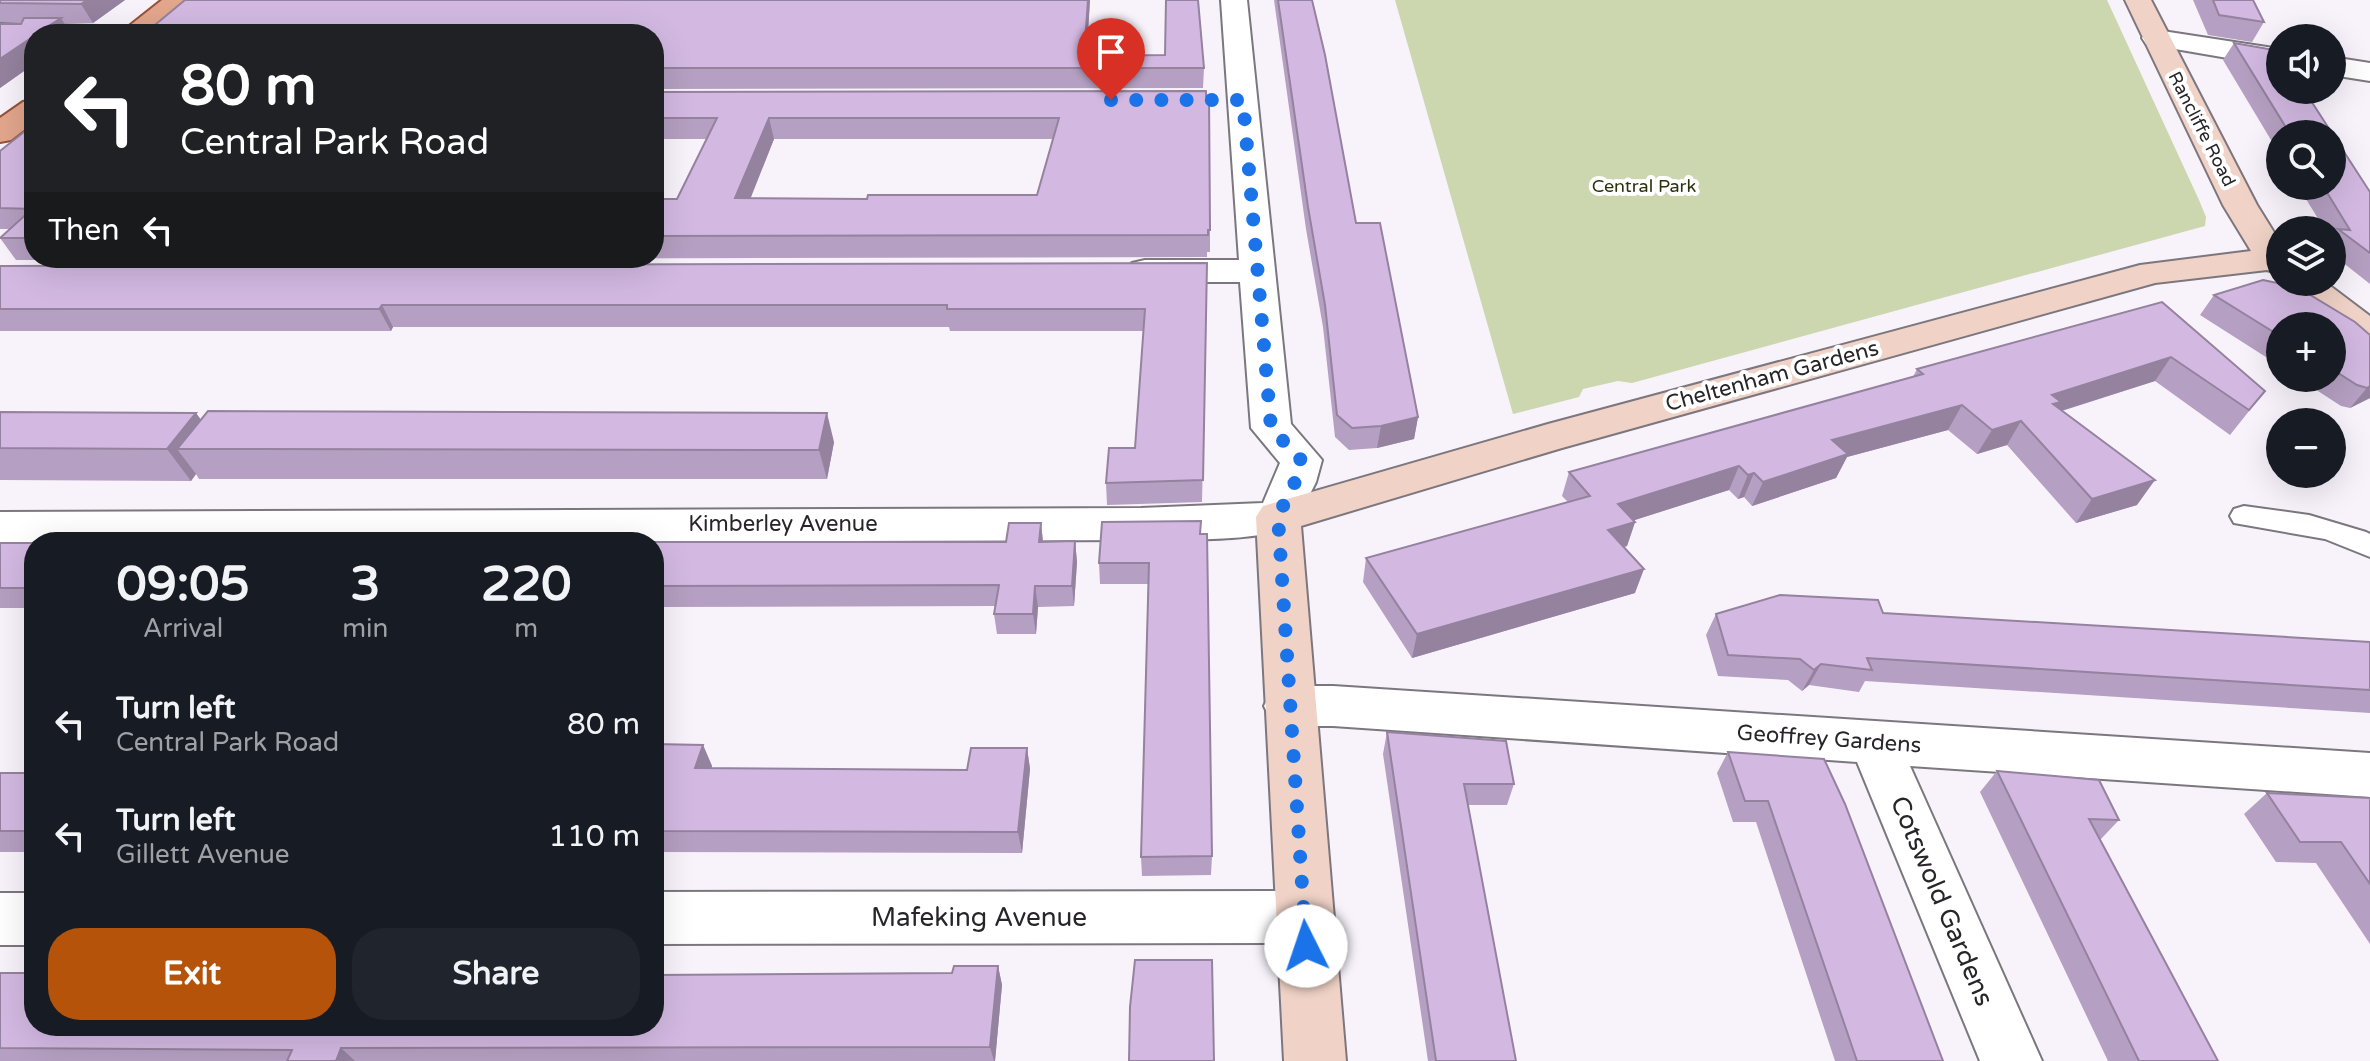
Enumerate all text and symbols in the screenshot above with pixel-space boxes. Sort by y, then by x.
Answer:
pin [1077,18,1145,100]
map controls [2266,24,2346,488]
button: sound [2266,24,2346,104]
icon: arrive [1089,30,1133,74]
text: 80 m [180,53,316,120]
icon: left [48,56,152,160]
street label: Rancliffe Road [2164,68,2240,190]
button: search [2266,120,2346,200]
text: Central Park Road [180,121,489,164]
park label: Central Park [1592,175,1697,197]
icon: left [136,208,180,252]
text: Then [48,212,120,249]
button: layers [2266,216,2346,296]
button: + [2266,312,2346,392]
street label: Cheltenham Gardens [1662,335,1882,417]
button: − [2266,408,2346,488]
street label: Kimberley Avenue [688,511,878,537]
text: 09:05 [117,556,250,614]
text: 3 [350,556,380,614]
text: 220 [481,556,571,614]
text: Arrival [143,613,223,644]
text: min [342,613,388,644]
text: m [514,613,538,644]
text: Turn left [116,690,235,727]
icon: left [48,702,92,746]
text: 80 m [567,706,640,743]
street label: Geoffrey Gardens [1736,720,1922,758]
text: Central Park Road [116,727,339,758]
street label: Cotswold Gardens [1884,791,2000,1011]
text: Turn left [116,802,235,839]
icon: left [48,814,92,858]
text: 110 m [548,818,640,855]
text: Gillett Avenue [116,839,290,870]
street label: Mafeking Avenue [871,902,1087,933]
position arrow [1264,904,1348,988]
button: Exit [48,928,336,1020]
button: Share [352,928,640,1020]

